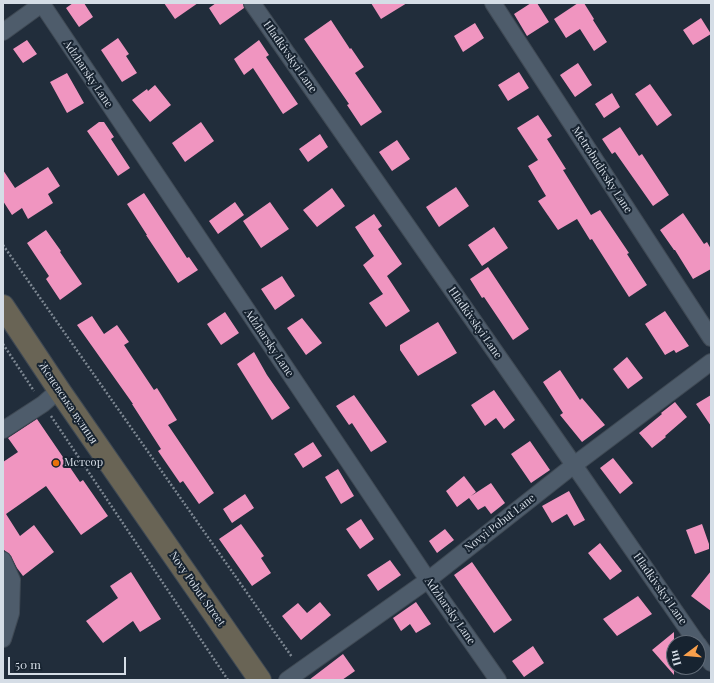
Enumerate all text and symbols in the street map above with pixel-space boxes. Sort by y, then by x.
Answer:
street label: Hladkivskyi Lane [260,19,320,95]
street label: Adzharsky Lane [61,38,115,110]
street label: Metrobudivsky Lane [569,124,635,216]
street label: Hladkivskyi Lane [445,285,505,361]
street label: Adzharsky Lane [242,307,296,379]
street label: Женевська вулиця [36,359,100,447]
place label: Метеор [64,456,103,470]
marker: Метеор [51,458,61,468]
street label: Novyi Pobut Lane [462,491,538,555]
street label: Novy Pobut Street [166,549,228,629]
street label: Hladkivskyi Lane [630,551,690,627]
street label: Adzharsky Lane [422,575,478,647]
north arrow [666,635,706,675]
scale bar [10,649,128,675]
text: Пн [666,649,684,668]
text: 50 m [15,656,41,672]

